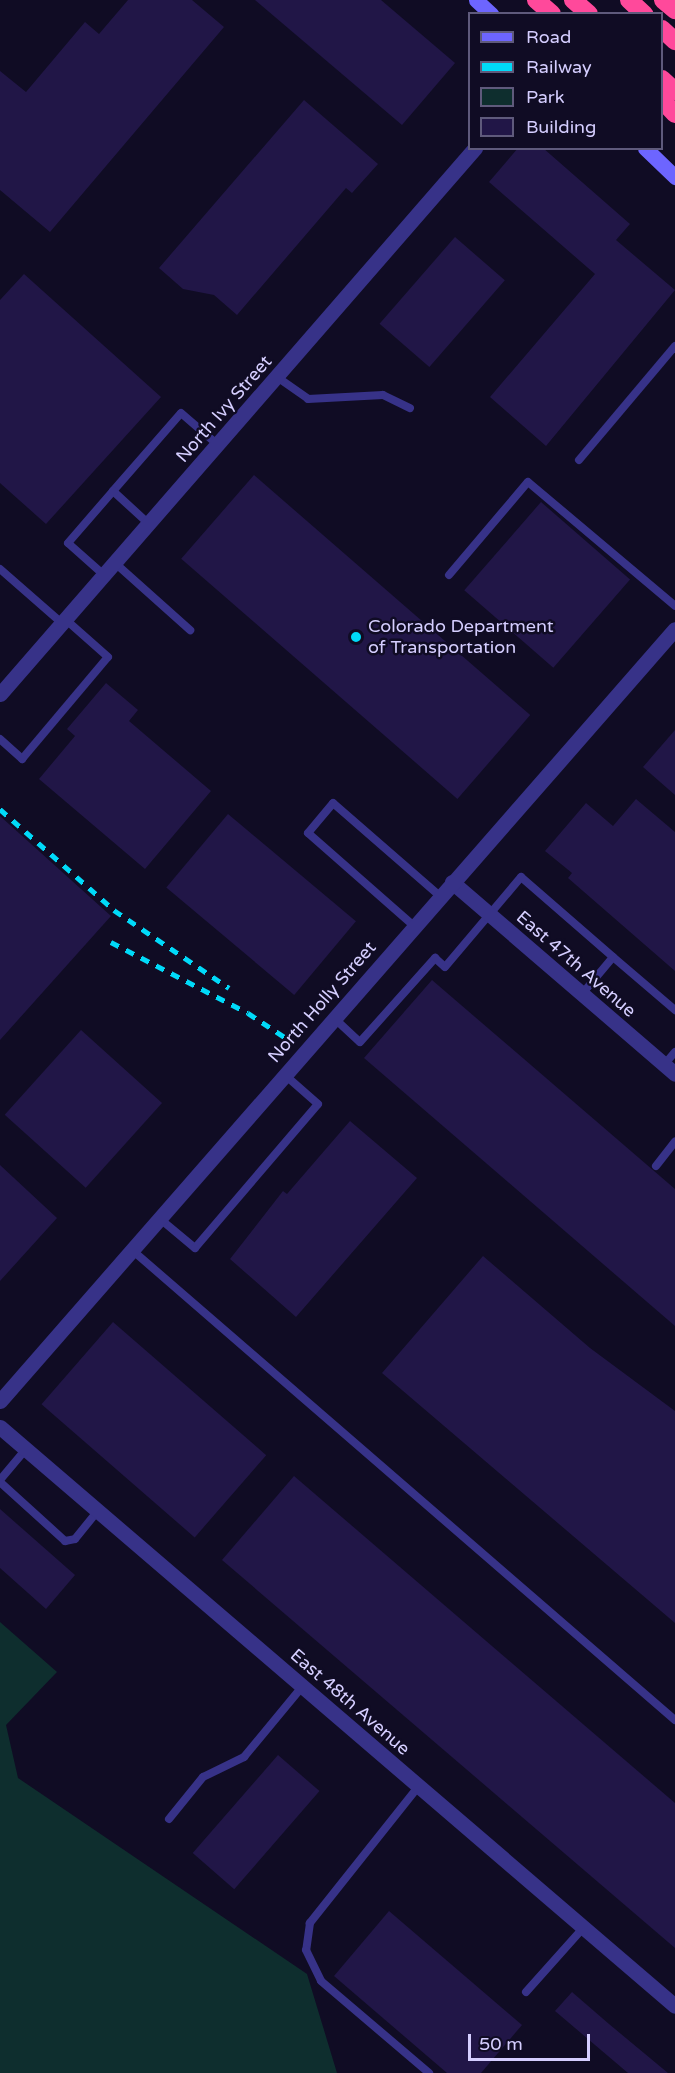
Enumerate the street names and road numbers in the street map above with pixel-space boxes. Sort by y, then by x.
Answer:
street label: North Ivy Street [172,351,276,467]
street label: East 47th Avenue [512,906,640,1022]
street label: North Holly Street [263,937,381,1067]
street label: East 48th Avenue [286,1644,414,1760]

